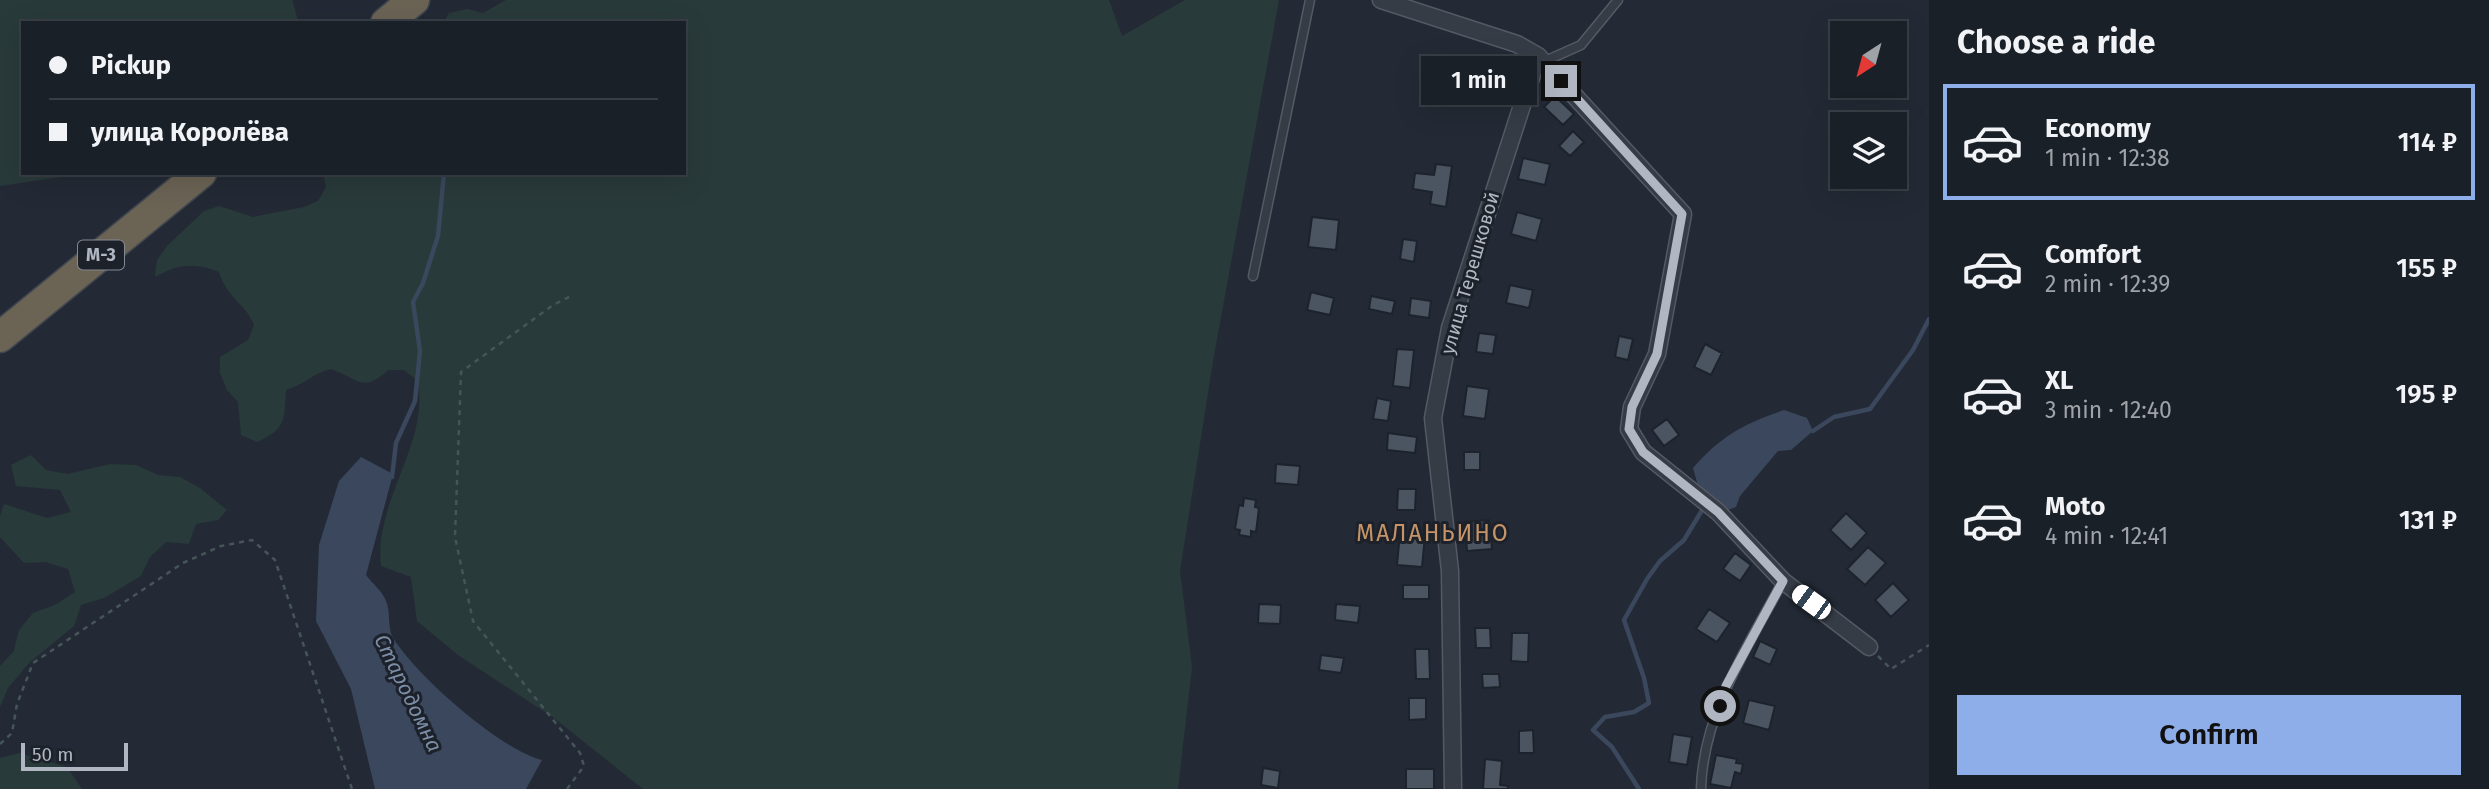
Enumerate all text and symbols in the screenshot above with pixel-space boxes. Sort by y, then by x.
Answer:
north arrow [1830,21,1908,98]
map controls [1830,21,1907,189]
text: Choose a ride [1957,23,2155,61]
text: Pickup [91,50,171,81]
callout: 1 min [1421,56,1536,106]
route end [1545,65,1577,97]
text: 1 min [1451,66,1507,94]
icon: car [1961,111,2024,174]
button: layers [1830,112,1907,189]
text: Economy [2045,113,2151,144]
text: улица Королёва [91,117,289,148]
text: 114 ₽ [2398,127,2457,158]
text: 1 min · 12:38 [2045,144,2170,172]
street label: улица Терешковой [1436,189,1504,357]
icon: car [1961,237,2024,300]
text: Comfort [2045,239,2141,270]
road number: М-3 [78,241,124,270]
text: 155 ₽ [2396,253,2457,284]
text: 2 min · 12:39 [2045,270,2170,298]
icon: car [1961,363,2024,426]
text: XL [2045,365,2073,396]
text: 195 ₽ [2395,379,2457,410]
text: 3 min · 12:40 [2045,396,2172,424]
icon: car [1961,489,2024,552]
text: Moto [2045,491,2105,522]
text: 131 ₽ [2399,505,2457,536]
district label: МАЛАНЬИНО [1356,519,1510,547]
text: 4 min · 12:41 [2045,522,2168,550]
car [1788,581,1835,623]
water label: Стародомна [368,630,448,756]
route start [1704,690,1736,722]
button: Confirm [1957,695,2461,775]
scale bar [21,740,128,772]
text: 50 m [32,743,73,766]

